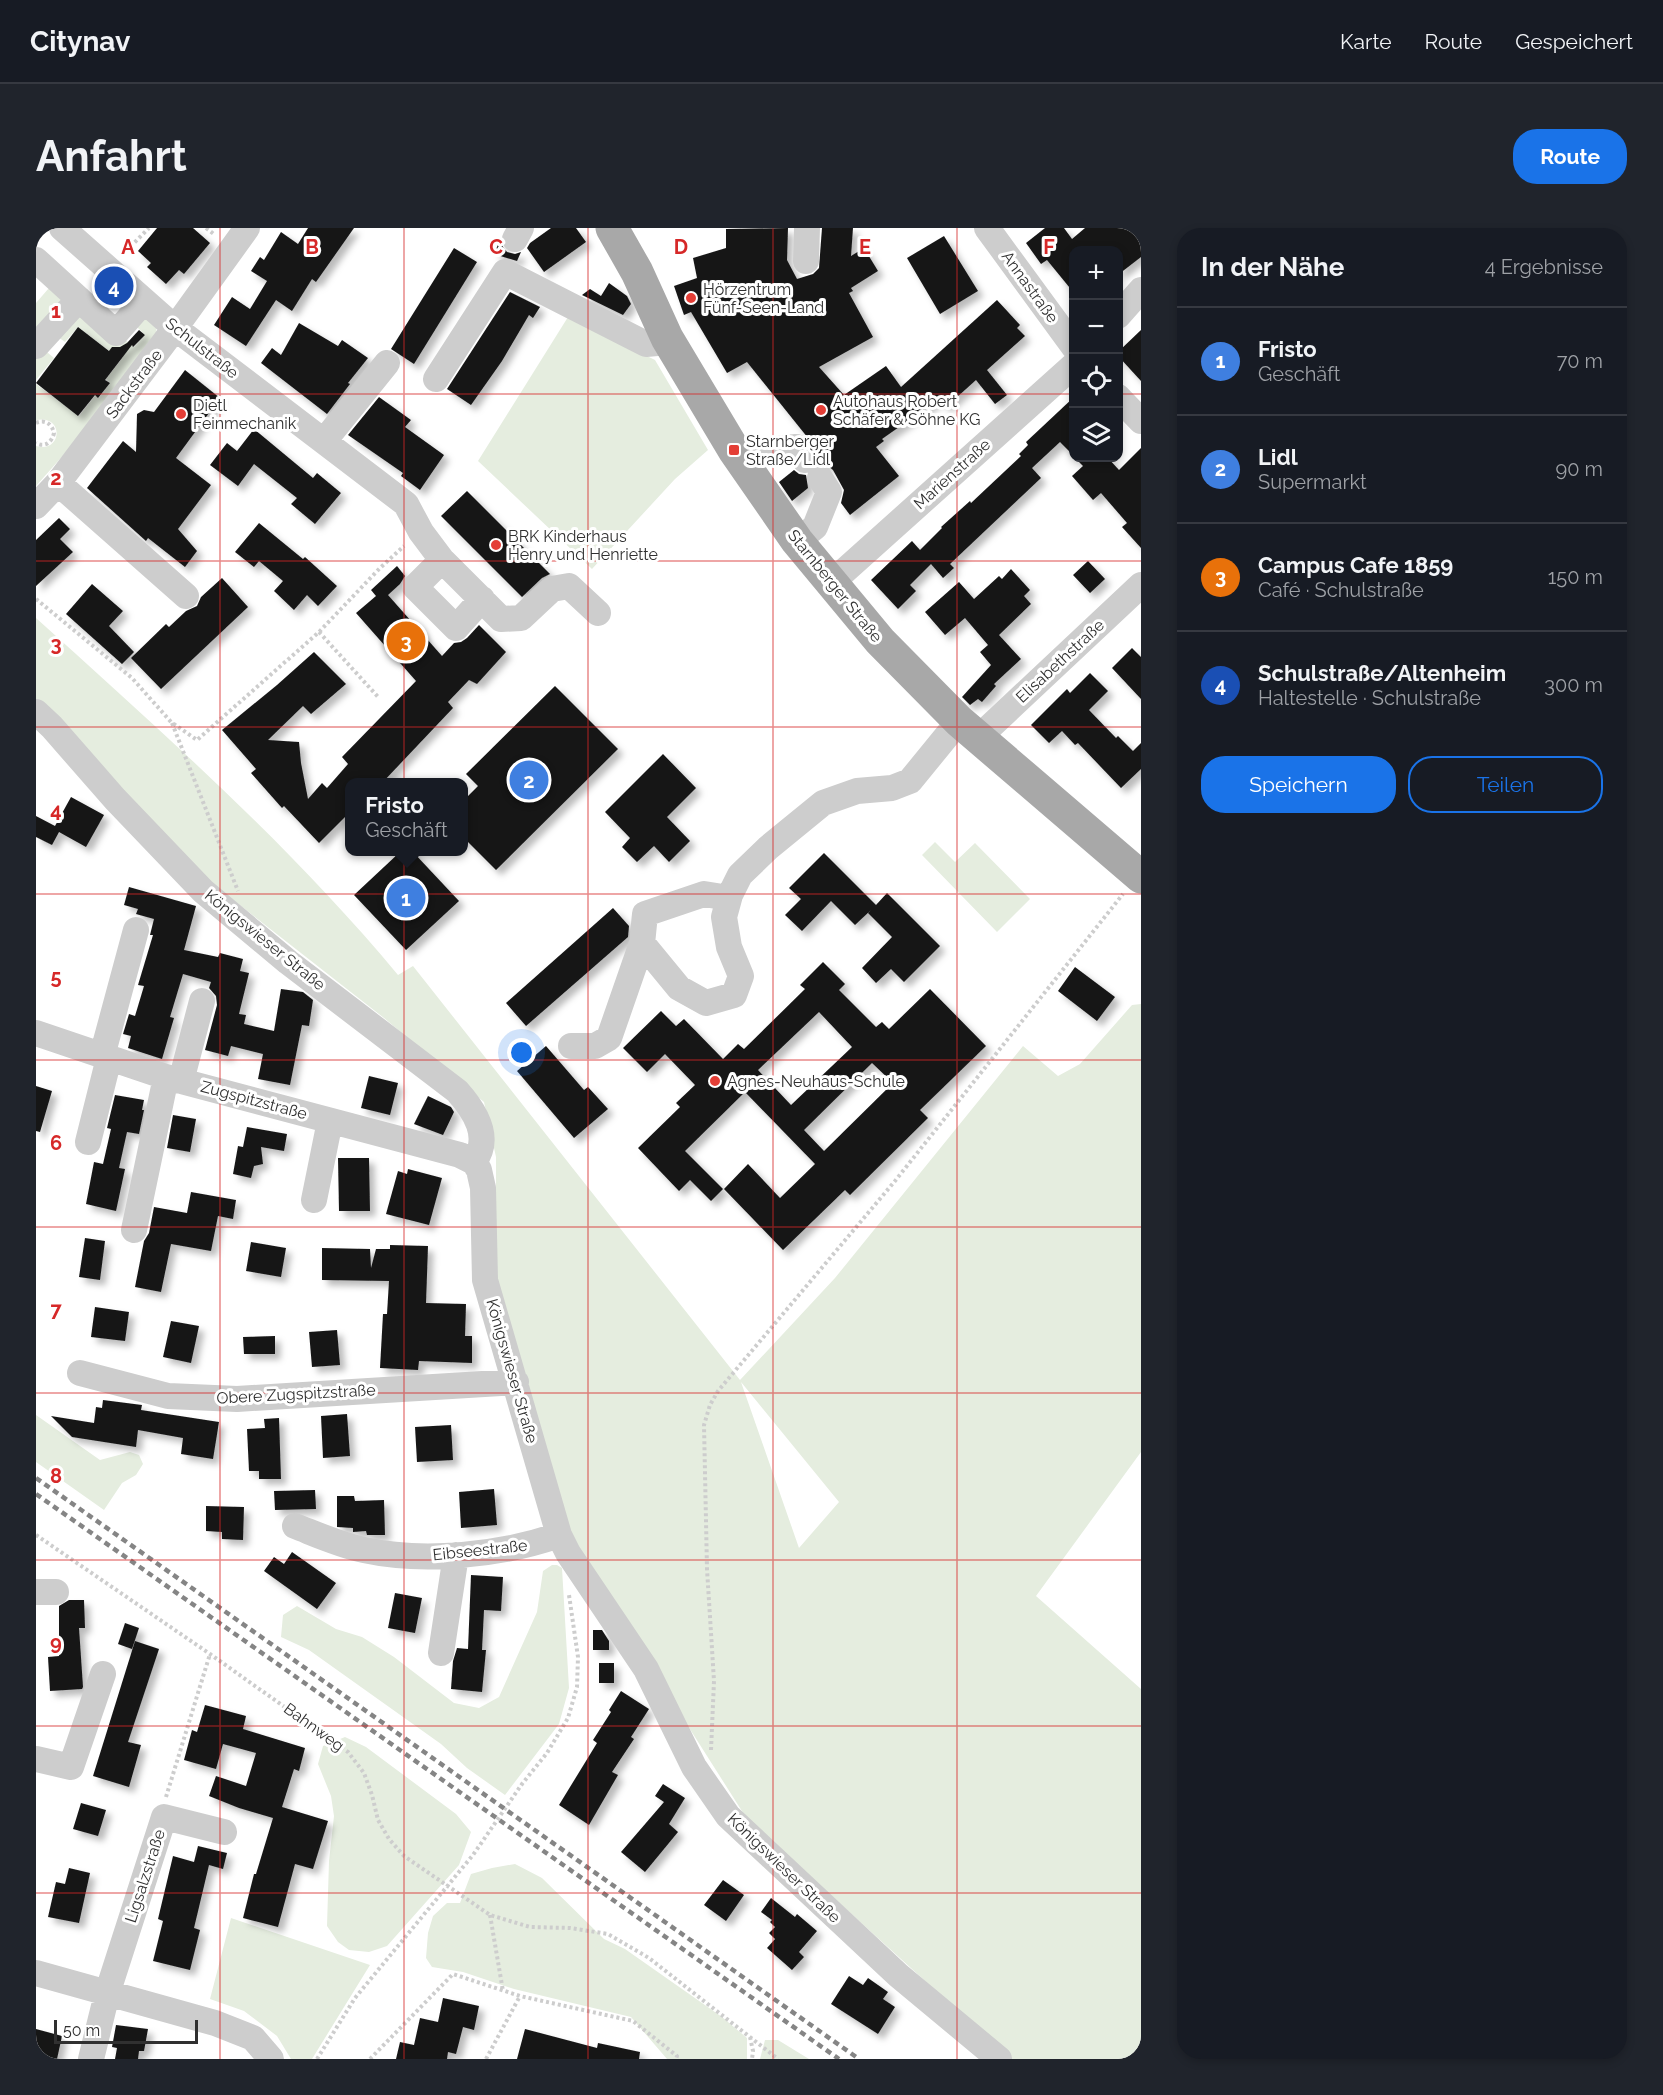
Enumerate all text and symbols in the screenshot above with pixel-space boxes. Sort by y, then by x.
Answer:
text: Citynav [30,25,130,58]
text: Karte [1340,29,1392,54]
text: Route [1425,29,1482,54]
text: Gespeichert [1515,29,1633,54]
button: Route [1513,129,1627,184]
text: Anfahrt [36,132,187,181]
text: A [121,235,135,259]
text: B [305,235,319,259]
text: C [489,235,503,259]
text: D [674,235,688,259]
text: E [859,235,871,259]
text: F [1043,235,1055,259]
map controls [1069,246,1123,462]
button: + [1069,246,1123,300]
street label: Annastraße [998,248,1062,326]
text: In der Nähe [1201,252,1344,282]
text: 4 Ergebnisse [1485,255,1603,279]
pin: 4 [94,264,134,308]
place label: Hörzentrum Fünf-Seen-Land [703,280,824,317]
marker: Hörzentrum Fünf-Seen-Land [684,291,698,305]
text: 1 [51,299,61,323]
button: − [1069,300,1123,354]
street label: Schulstraße [162,314,242,382]
text: Fristo [1258,336,1317,362]
street label: Sackstraße [102,346,166,422]
text: 1 [1216,349,1225,373]
text: 70 m [1557,349,1603,373]
button: locate [1069,354,1123,408]
text: Geschäft [1258,362,1340,386]
place label: Autohaus Robert Schäfer & Söhne KG [833,392,980,429]
place label: Dietl Feinmechanik [193,396,297,433]
marker: Autohaus Robert Schäfer & Söhne KG [814,403,828,417]
marker: Dietl Feinmechanik [174,407,188,421]
button: layers [1069,408,1123,462]
place label: Starnberger Straße/Lidl [746,432,835,469]
street label: Marienstraße [910,435,994,513]
marker: Starnberger Straße/Lidl [727,443,741,457]
text: Lidl [1258,444,1298,470]
text: 2 [1215,457,1226,481]
text: 90 m [1556,457,1603,481]
text: 2 [50,466,62,490]
text: Supermarkt [1258,470,1367,494]
street label: Starnberger Straße [784,526,886,646]
place label: BRK Kinderhaus Henry und Henriette [508,527,658,564]
marker: BRK Kinderhaus Henry und Henriette [489,538,503,552]
text: Campus Cafe 1859 [1258,552,1453,578]
text: 3 [1215,565,1226,589]
text: 150 m [1548,565,1603,589]
text: Café · Schulstraße [1258,578,1424,602]
street label: Elisabethstraße [1012,615,1108,707]
pin: 3 [386,618,425,664]
text: 3 [50,632,62,656]
text: Schulstraße/Altenheim [1258,660,1506,686]
text: 4 [1215,673,1226,697]
text: 300 m [1544,673,1603,697]
text: Haltestelle · Schulstraße [1258,686,1481,710]
button: Speichern [1201,756,1396,813]
button: Teilen [1408,756,1603,813]
pin: 2 [510,758,548,802]
popup [345,778,468,856]
text: Fristo [365,792,424,818]
text: 4 [50,798,62,822]
text: Geschäft [365,818,448,842]
pin: 1 [386,876,425,920]
street label: Königswieser Straße [201,886,329,994]
text: 5 [50,965,62,989]
your location [507,1038,536,1067]
place label: Agnes-Neuhaus-Schule [727,1072,905,1091]
marker: Agnes-Neuhaus-Schule [708,1074,722,1088]
street label: Zugspitzstraße [199,1077,309,1123]
text: 6 [50,1131,62,1155]
street label: Königswieser Straße [482,1297,542,1445]
text: 7 [50,1298,62,1322]
street label: Obere Zugspitzstraße [216,1380,376,1408]
text: 8 [50,1464,62,1488]
street label: Eibseestraße [432,1536,528,1564]
text: 9 [50,1631,62,1655]
street label: Bahnweg [280,1699,348,1755]
street label: Königswieser Straße [724,1809,844,1927]
street label: Ligsalzstraße [121,1827,169,1925]
scale bar [54,2017,198,2044]
text: 50 m [63,2021,100,2040]

